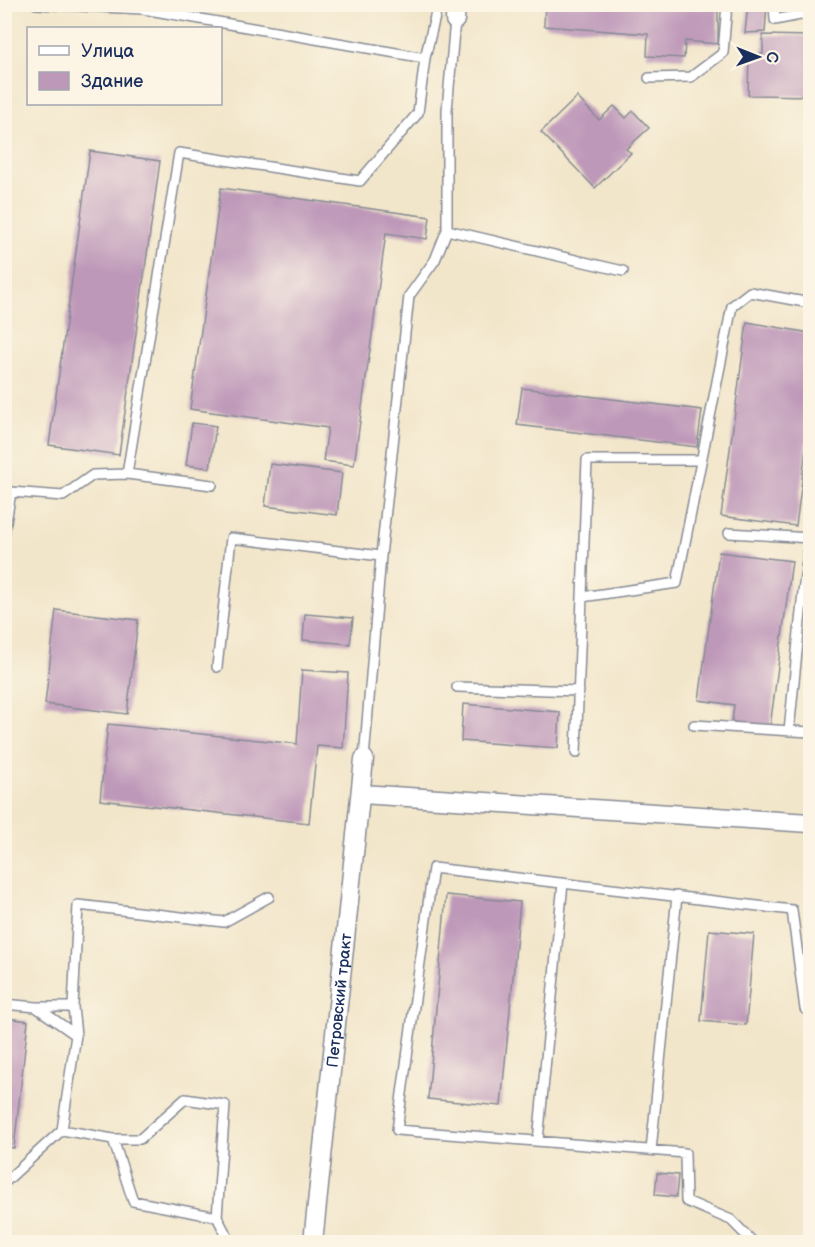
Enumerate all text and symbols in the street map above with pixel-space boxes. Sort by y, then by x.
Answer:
legend [27,27,222,105]
north arrow [728,27,788,87]
text: Улица [81,41,135,62]
text: С [762,52,781,63]
text: Здание [81,71,143,92]
street label: Петровский тракт [323,932,357,1069]

